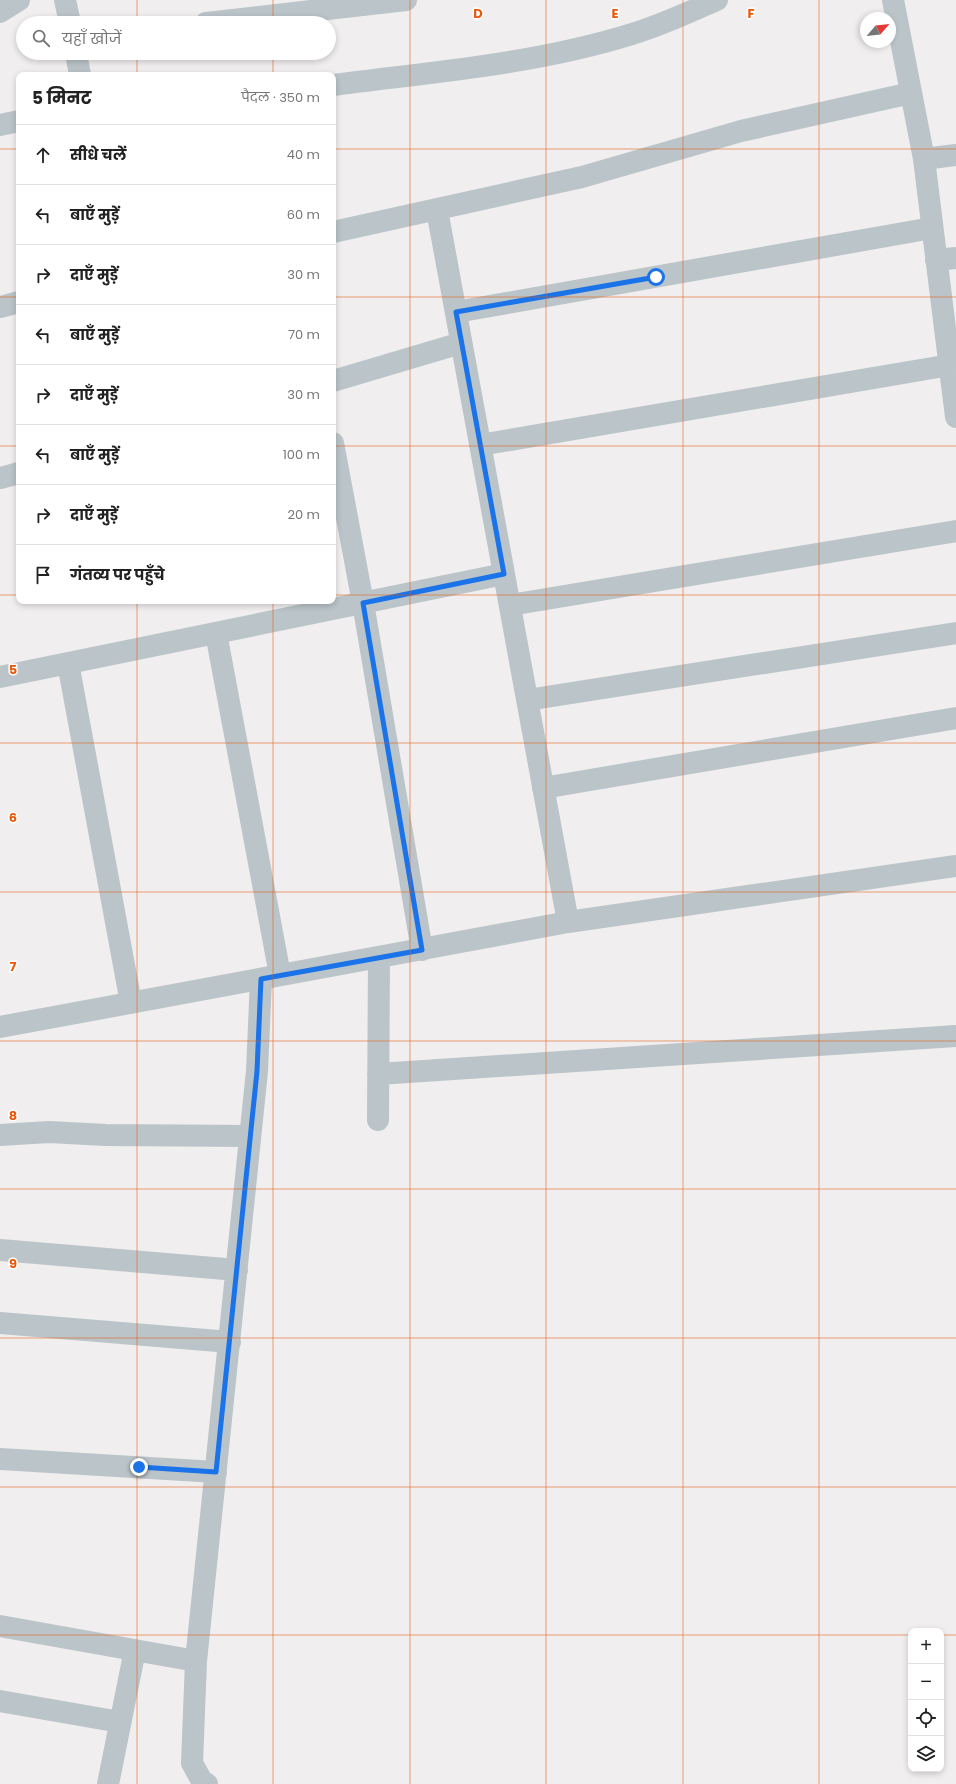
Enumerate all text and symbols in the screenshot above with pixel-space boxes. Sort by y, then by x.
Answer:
text: D [473,4,483,23]
text: E [611,4,619,23]
text: F [747,4,755,23]
north arrow [860,12,896,48]
search box [16,16,336,60]
icon: search [30,27,52,49]
text: यहाँ खोजें [62,28,121,49]
text: 5 मिनट [32,86,91,110]
text: पैदल · 350 m [241,88,320,107]
icon: ahead [32,144,54,166]
text: सीधे चलें [70,144,126,165]
text: 40 m [287,145,320,164]
icon: left [32,204,54,226]
text: बाएँ मुड़ें [70,204,119,225]
text: 60 m [287,205,320,224]
icon: right [32,264,54,286]
text: दाएँ मुड़ें [70,264,118,285]
text: 30 m [287,265,320,284]
route start [647,268,665,286]
icon: left [32,324,54,346]
text: बाएँ मुड़ें [70,324,119,345]
text: 70 m [288,325,320,344]
icon: right [32,384,54,406]
text: दाएँ मुड़ें [70,384,118,405]
text: 30 m [287,385,320,404]
icon: left [32,444,54,466]
text: बाएँ मुड़ें [70,444,119,465]
text: 100 m [283,445,320,464]
icon: right [32,504,54,526]
text: दाएँ मुड़ें [70,504,118,525]
text: 20 m [287,505,320,524]
icon: arrive [32,564,54,586]
text: गंतव्य पर पहुँचे [70,564,165,585]
text: 5 [9,660,17,679]
text: 6 [9,808,17,827]
text: 7 [10,957,17,976]
text: 8 [9,1106,17,1125]
text: 9 [9,1254,17,1273]
route end [130,1458,148,1476]
map controls [908,1628,944,1772]
button: + [908,1628,944,1664]
button: − [908,1664,944,1700]
button: locate [908,1700,944,1736]
button: layers [908,1736,944,1772]

